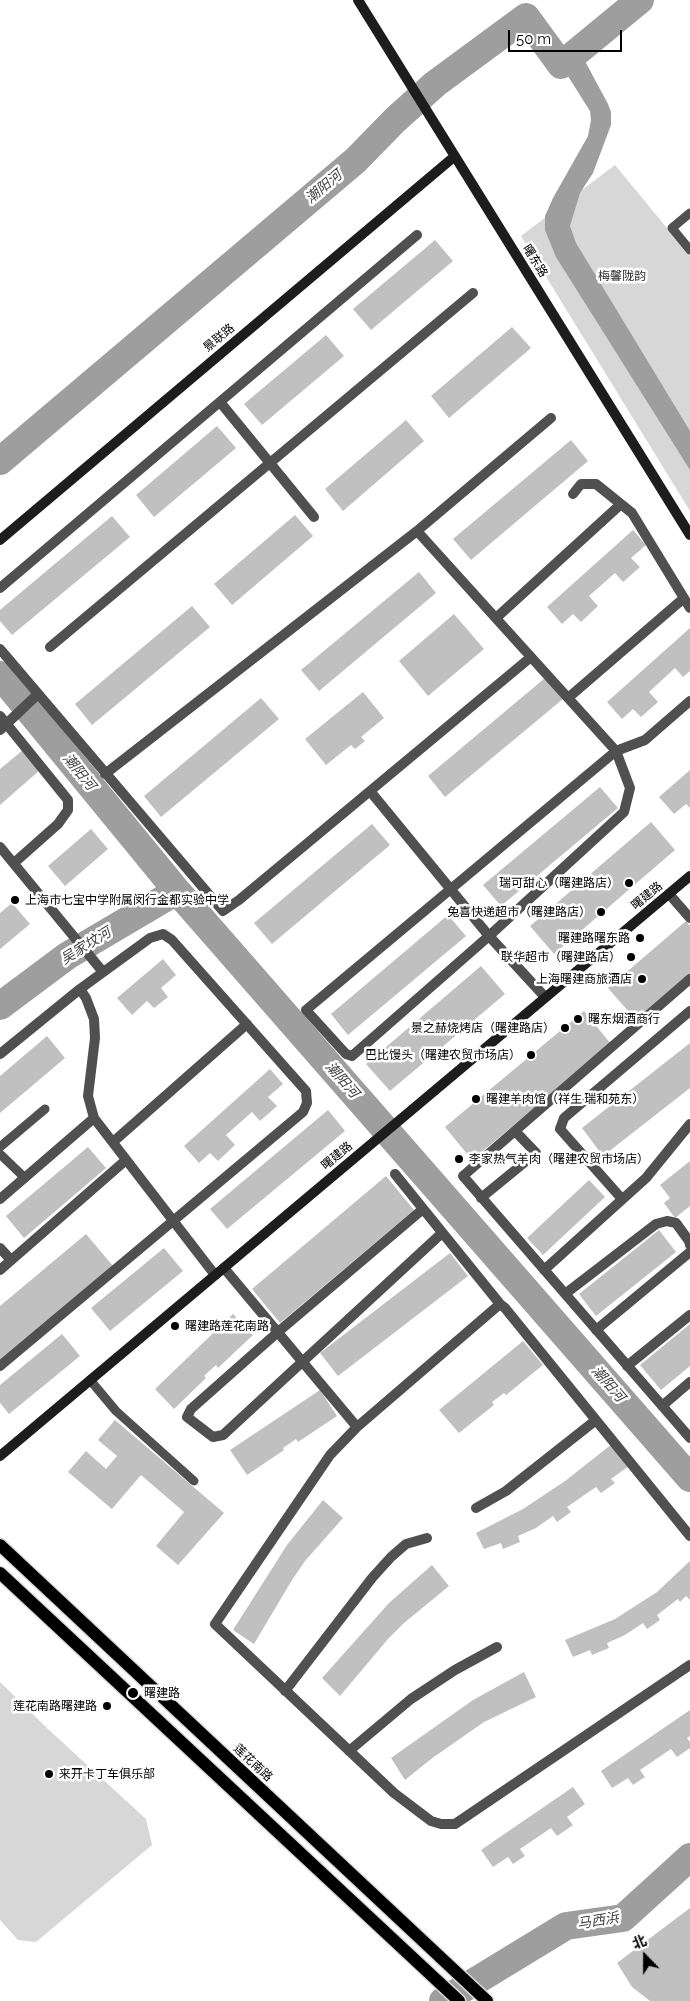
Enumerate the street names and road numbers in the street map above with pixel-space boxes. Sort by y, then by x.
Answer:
street label: 曙东路 [519,242,551,280]
street label: 景联路 [201,321,237,355]
street label: 曙建路 [629,879,665,913]
street label: 曙建路 [319,1139,355,1173]
street label: 莲花南路 [231,1741,275,1785]

